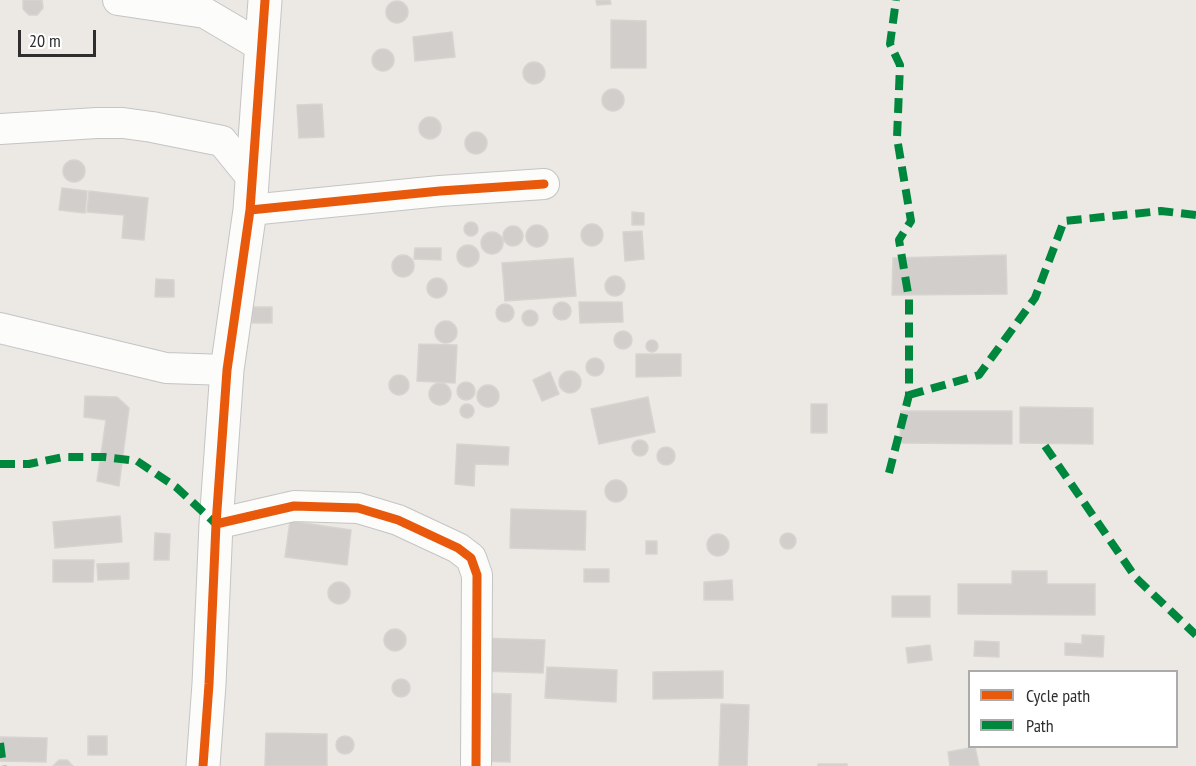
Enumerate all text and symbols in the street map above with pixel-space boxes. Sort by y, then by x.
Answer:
scale bar [21,18,99,56]
text: 20 m [29,29,61,52]
legend [968,670,1178,748]
text: Cycle path [1026,684,1090,707]
text: Path [1026,714,1054,737]

